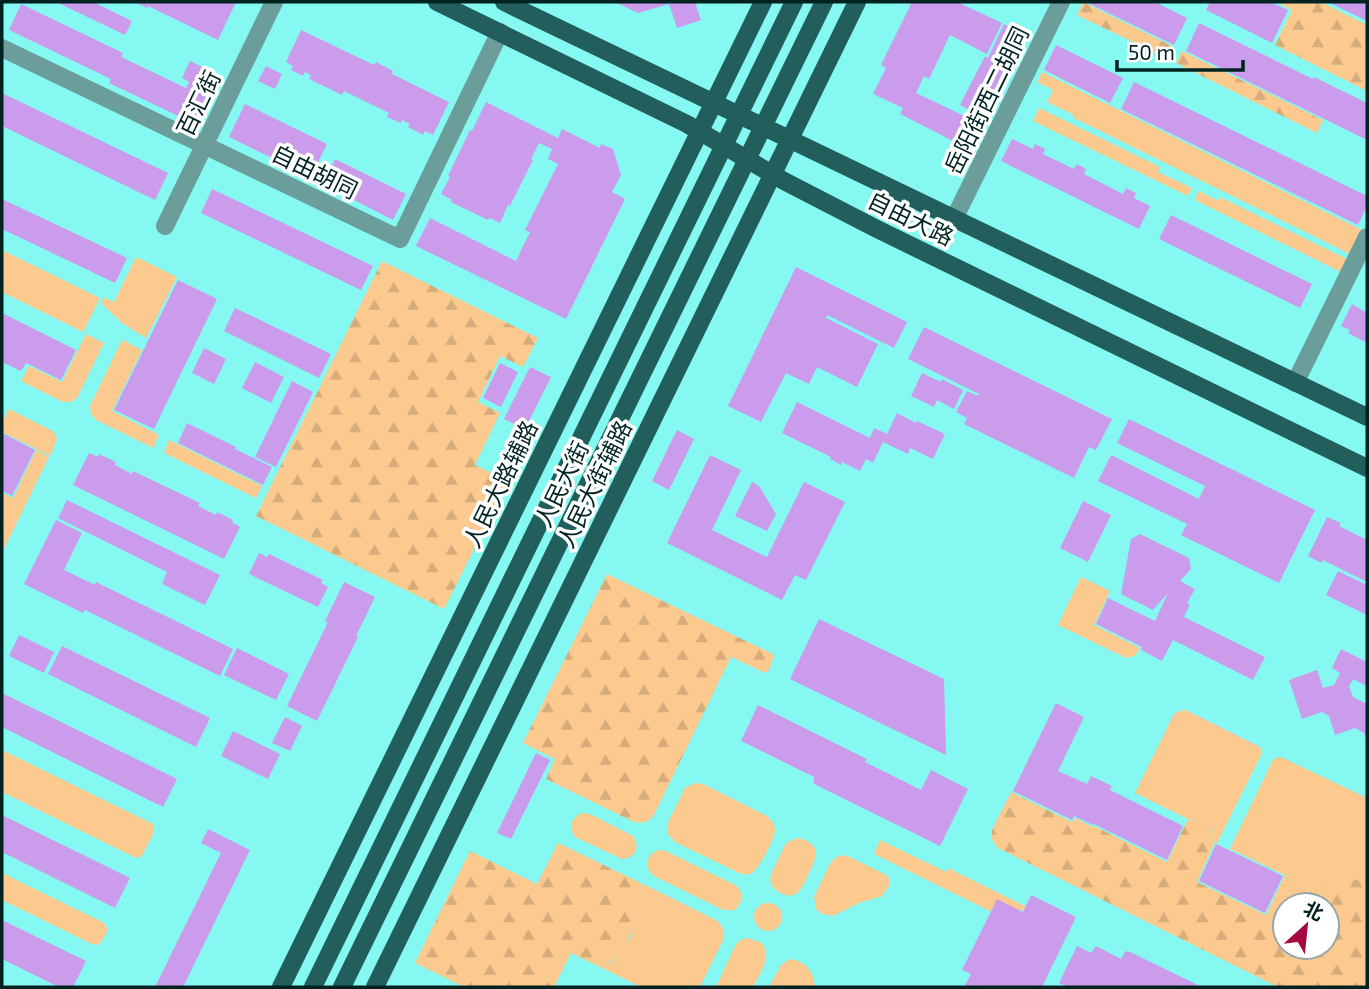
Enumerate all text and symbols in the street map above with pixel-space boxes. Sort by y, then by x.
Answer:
street label: 岳阳街西二胡同 [938,22,1034,178]
scale bar [1117,28,1243,72]
text: 50 m [1128,39,1175,64]
street label: 百汇街 [170,66,226,140]
street label: 自由胡同 [268,138,362,204]
street label: 自由大路 [864,185,958,251]
street label: 人民大路辅路 [457,416,543,552]
street label: 人民大街辅路 [551,416,637,552]
street label: 人民大街 [528,437,594,531]
north arrow [1271,891,1341,961]
text: 北 [1300,896,1328,925]

